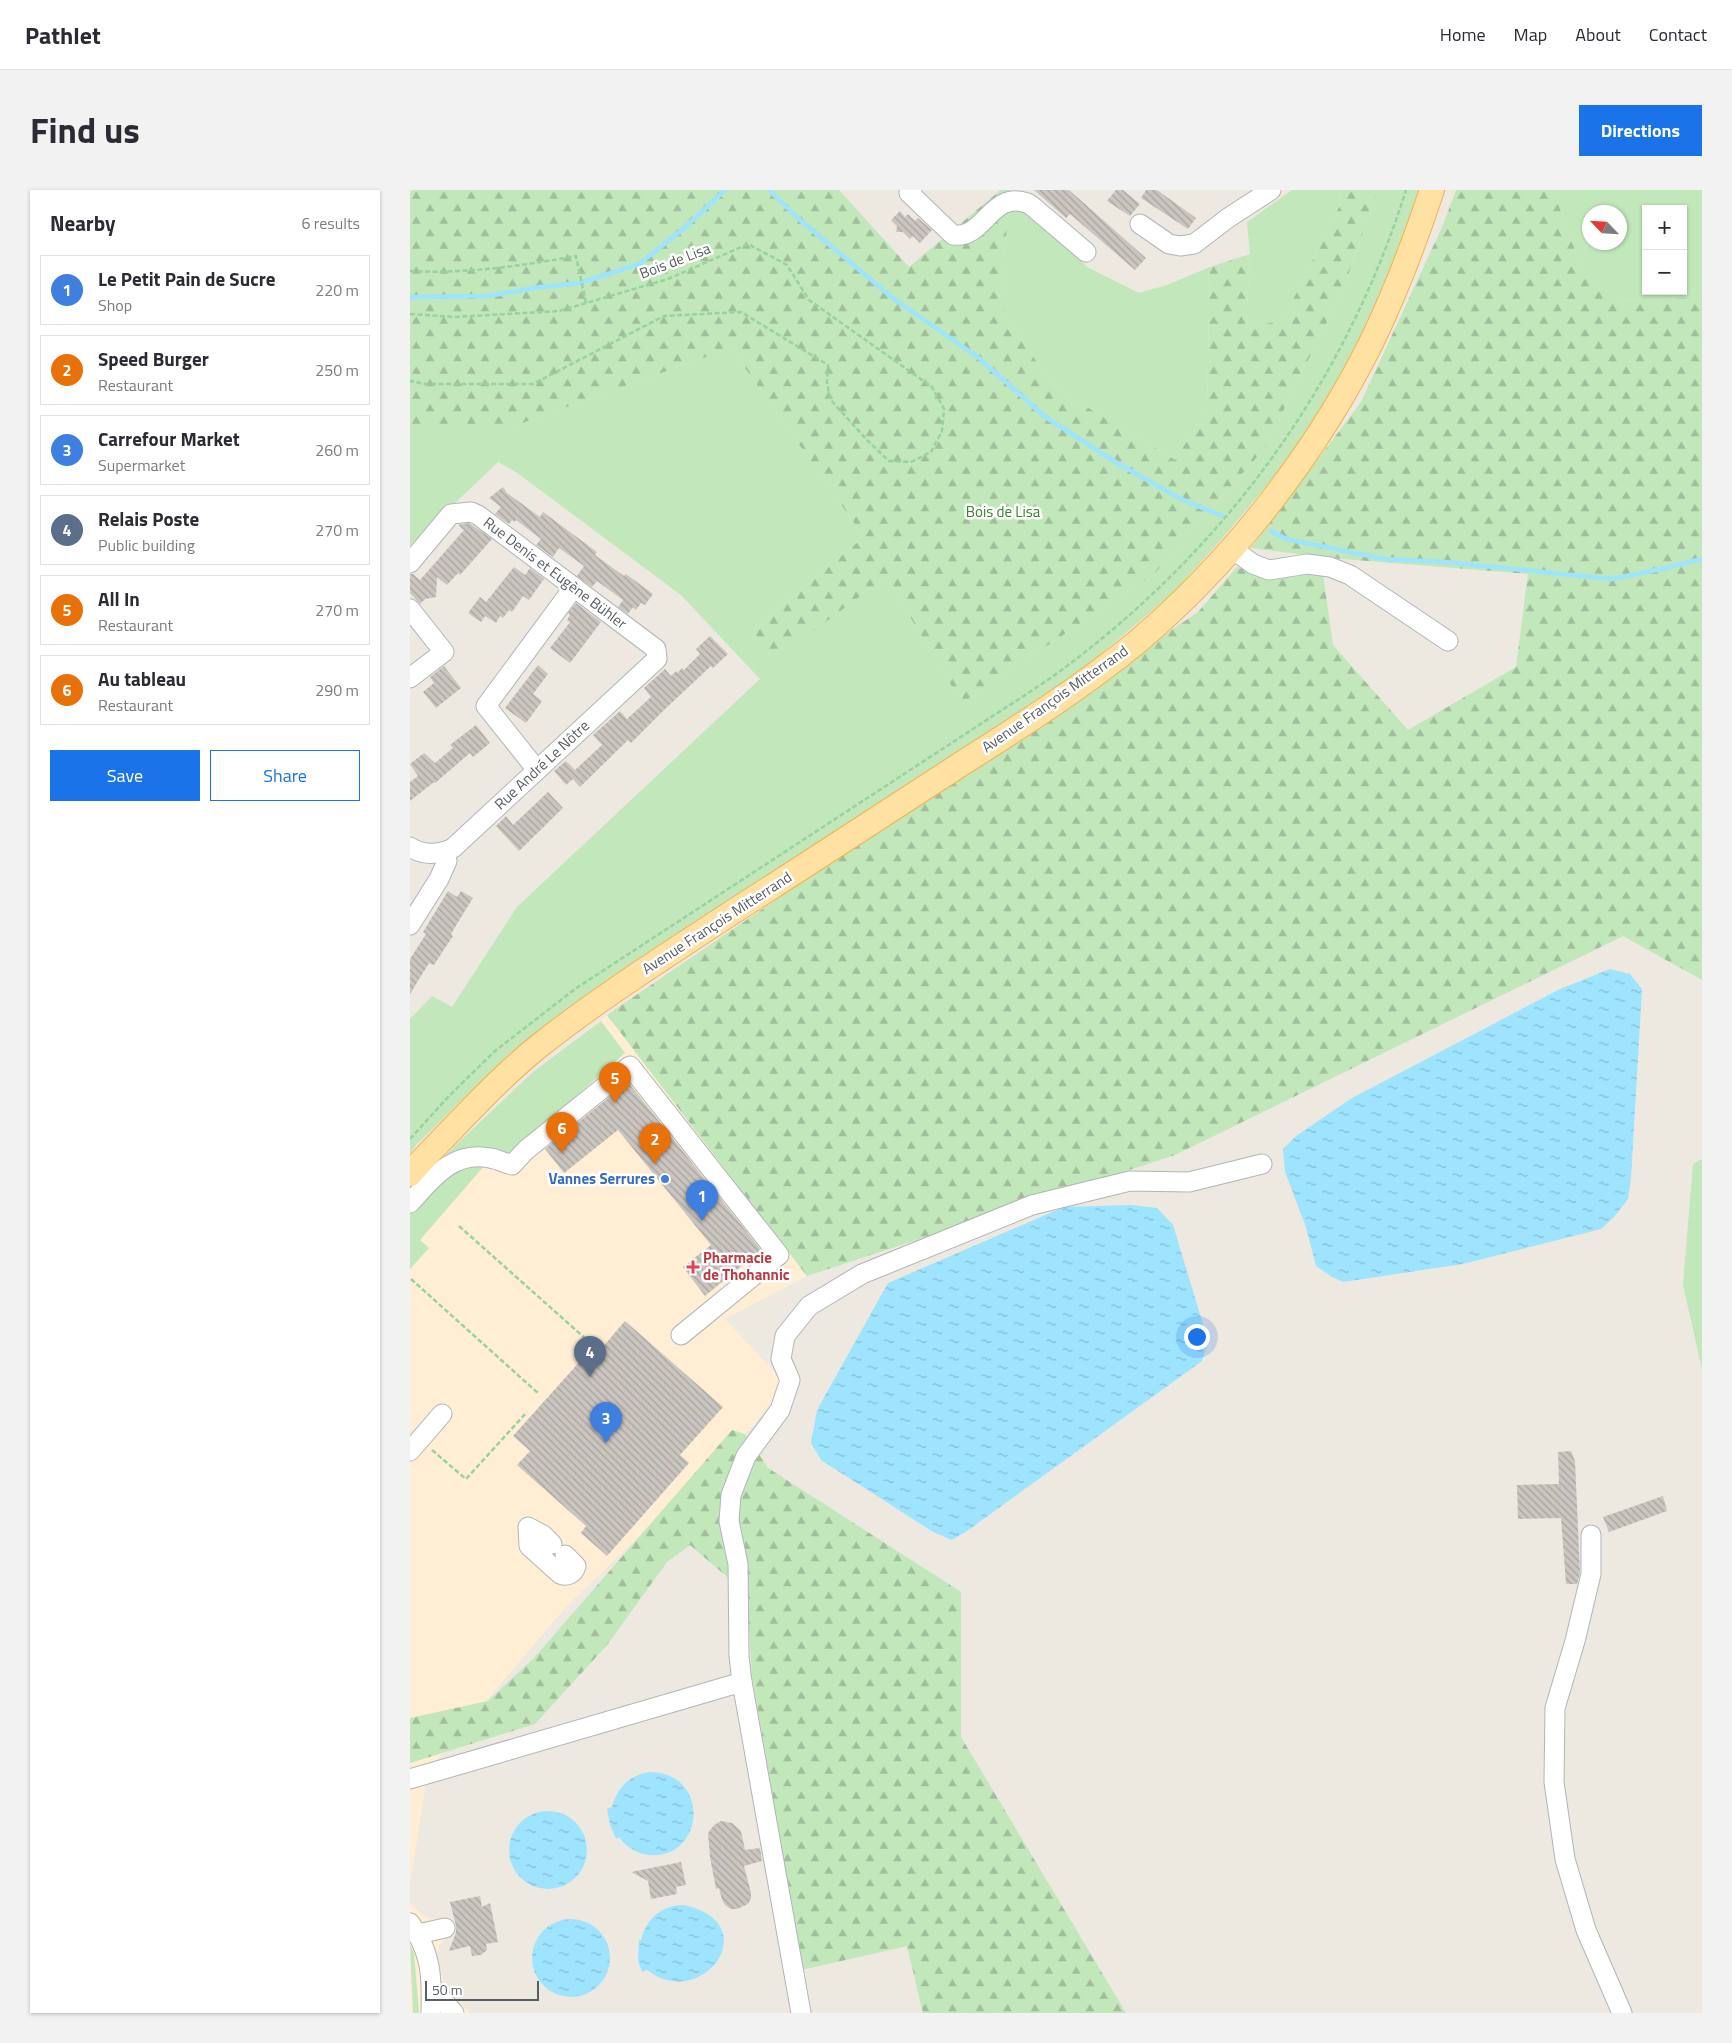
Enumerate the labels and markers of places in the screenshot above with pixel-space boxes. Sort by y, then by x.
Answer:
pin: 5 [599,1062,631,1103]
pin: 6 [546,1112,578,1153]
pin: 2 [639,1123,671,1164]
place label: Vannes Serrures [548,1167,655,1190]
marker: Vannes Serrures [659,1173,671,1185]
pin: 1 [686,1180,718,1221]
place label: Pharmacie de Thohannic [703,1246,790,1286]
marker: Pharmacie de Thohannic [687,1261,699,1273]
pin: 4 [574,1336,606,1377]
pin: 3 [590,1402,622,1443]

